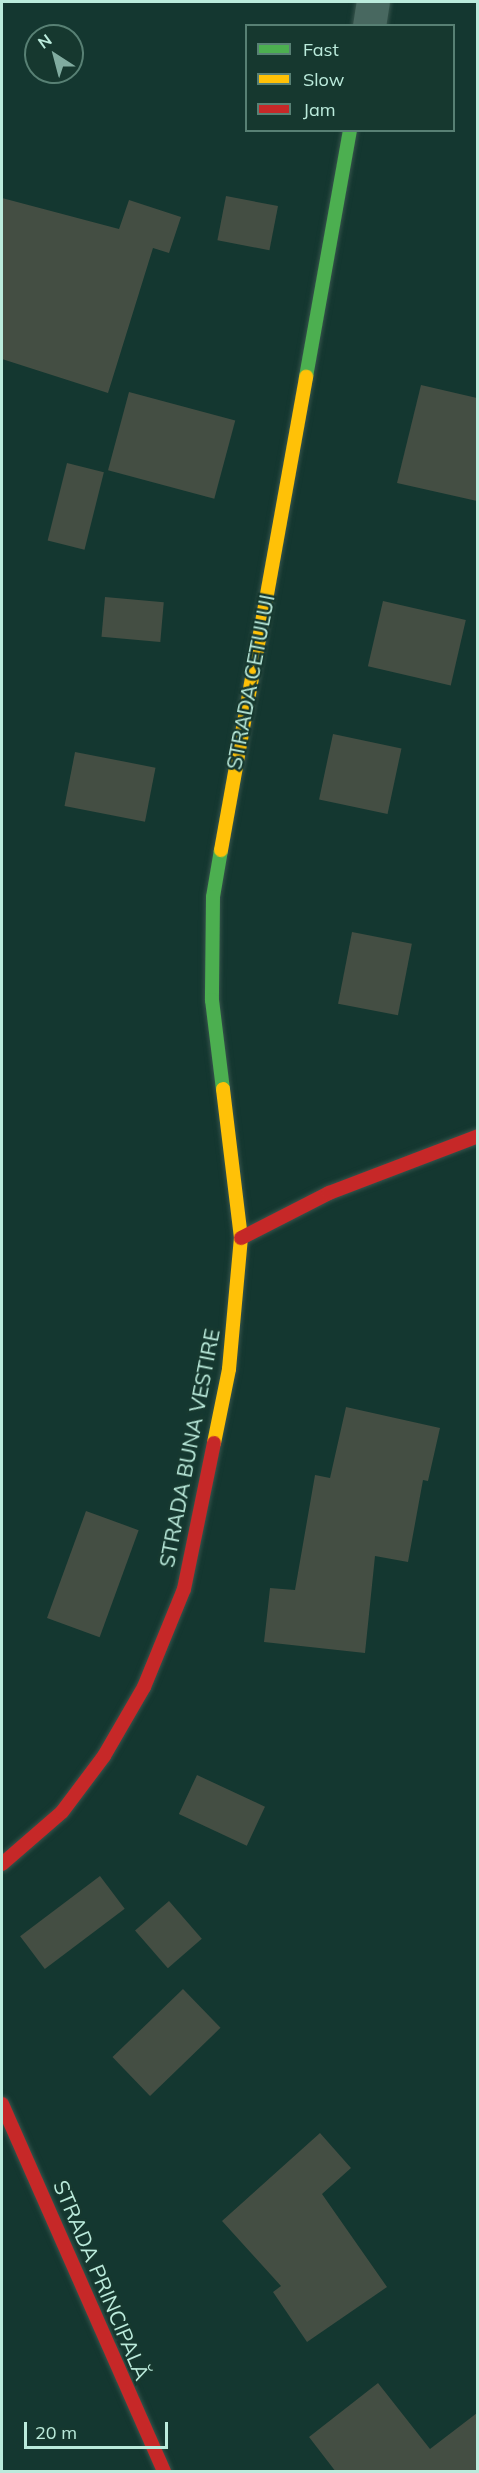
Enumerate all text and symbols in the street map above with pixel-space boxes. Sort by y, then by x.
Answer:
north arrow [24,24,84,84]
legend [245,24,455,132]
text: N [34,29,55,53]
text: Fast [303,38,339,61]
text: Slow [303,68,344,91]
text: Jam [303,98,336,121]
street label: STRADA CETULUI [221,592,279,772]
street label: STRADA BUNA VESTIRE [154,1327,224,1569]
street label: STRADA PRINCIPALĂ [48,2176,156,2384]
scale bar [27,2410,171,2448]
text: 20 m [35,2421,77,2444]

